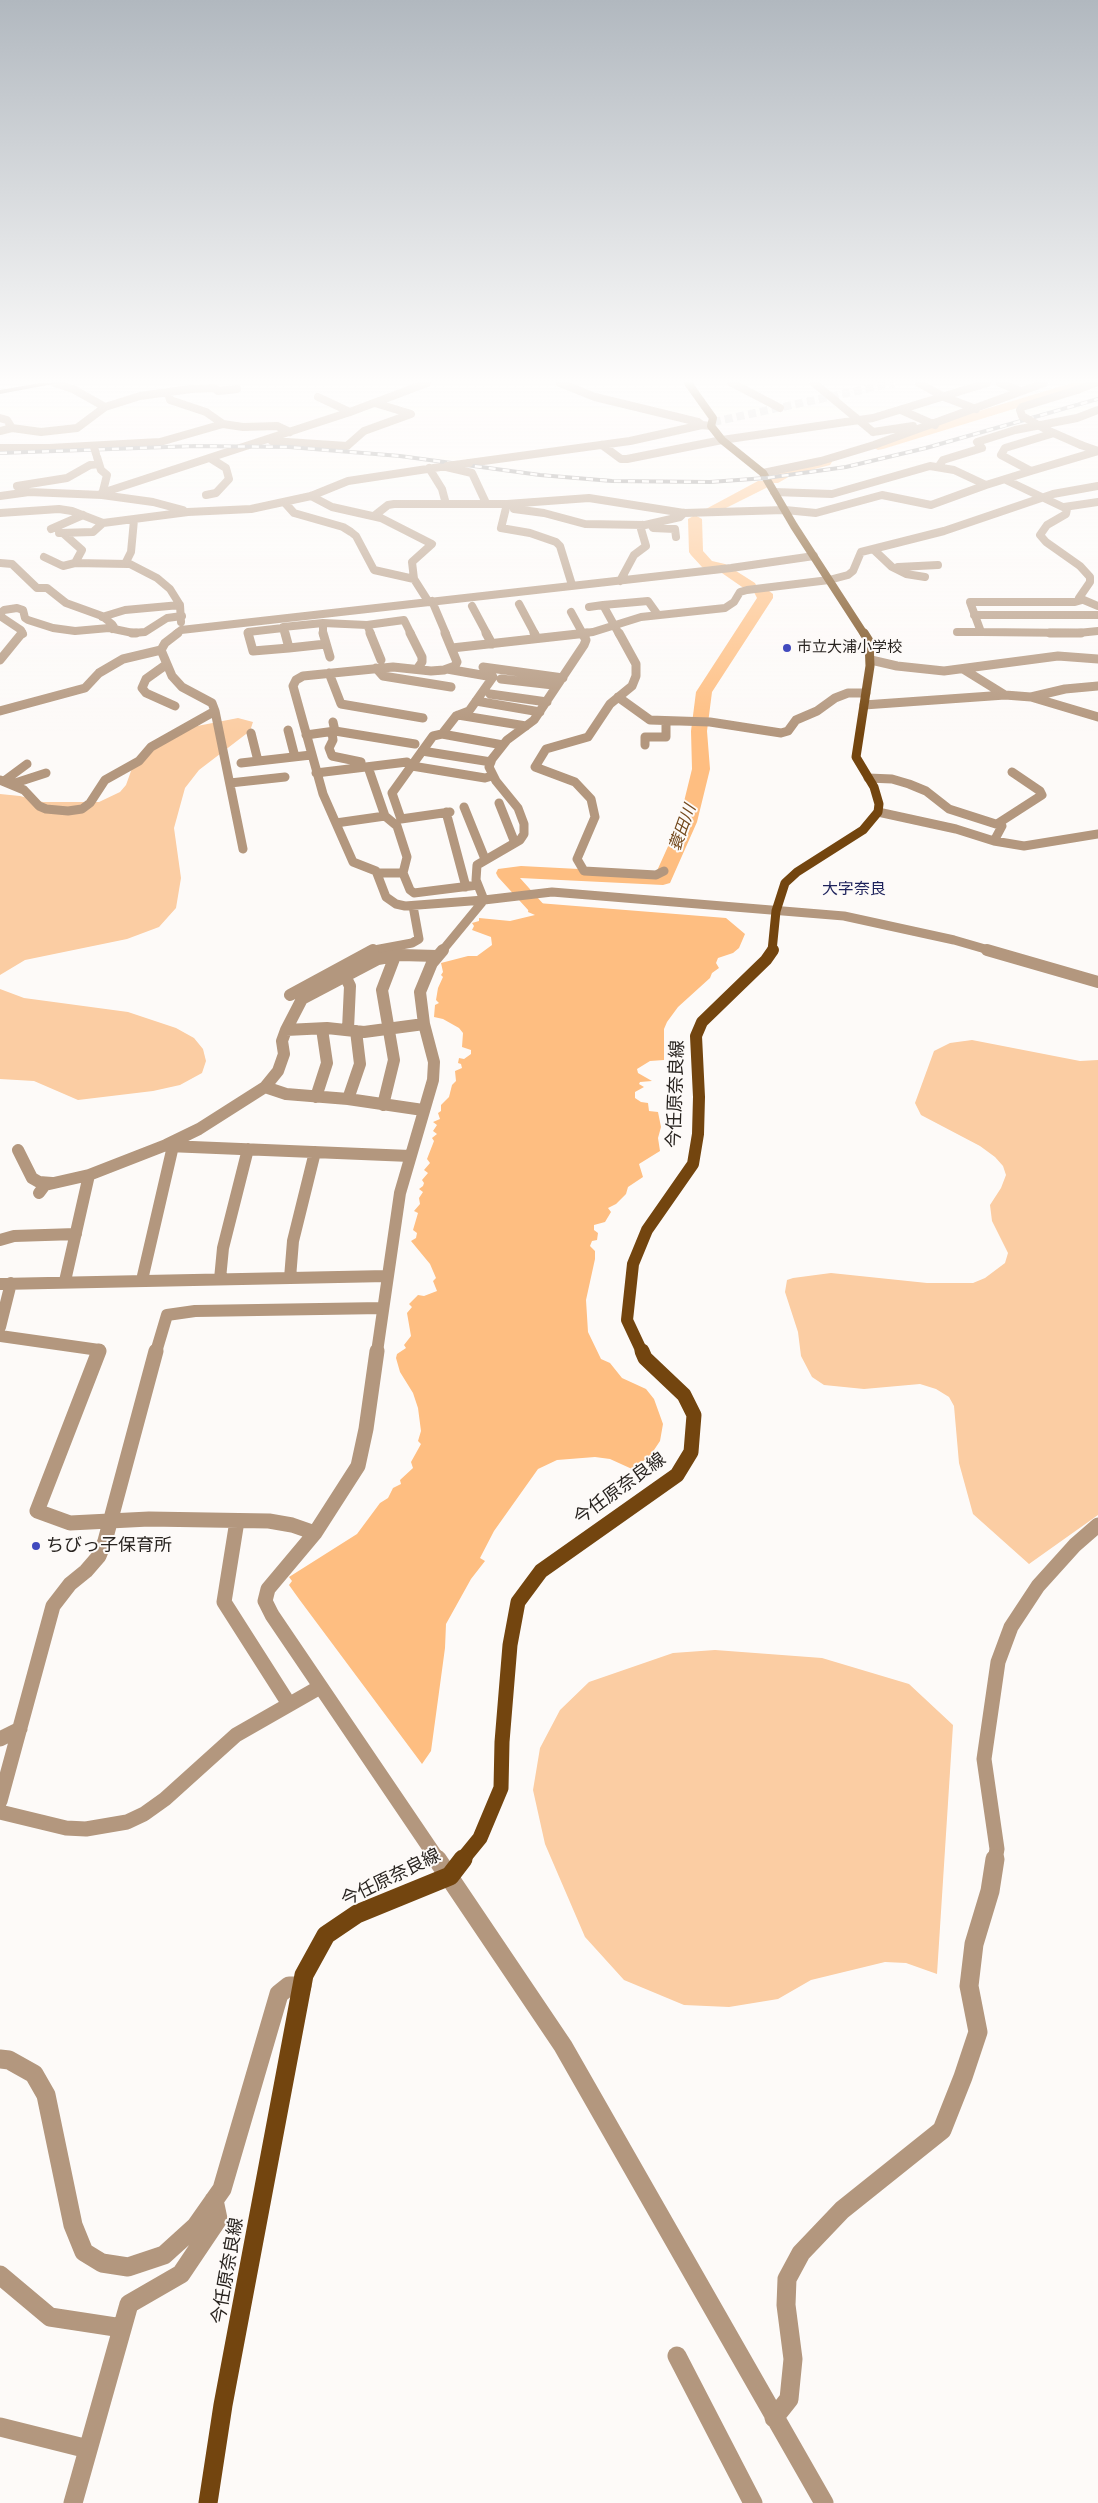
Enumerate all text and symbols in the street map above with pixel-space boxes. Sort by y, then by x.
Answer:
place label: 市立大浦小学校 [797,639,902,657]
marker: 市立大浦小学校 [781,642,793,654]
water label: 蓑田川 [666,802,700,854]
district label: 大字奈良 [822,879,886,899]
street label: 今任原奈良線 [663,1040,689,1148]
street label: 今任原奈良線 [570,1449,670,1529]
place label: ちびっ子保育所 [46,1535,172,1557]
marker: ちびっ子保育所 [30,1540,42,1552]
street label: 今任原奈良線 [338,1845,444,1911]
street label: 今任原奈良線 [208,2216,248,2326]

